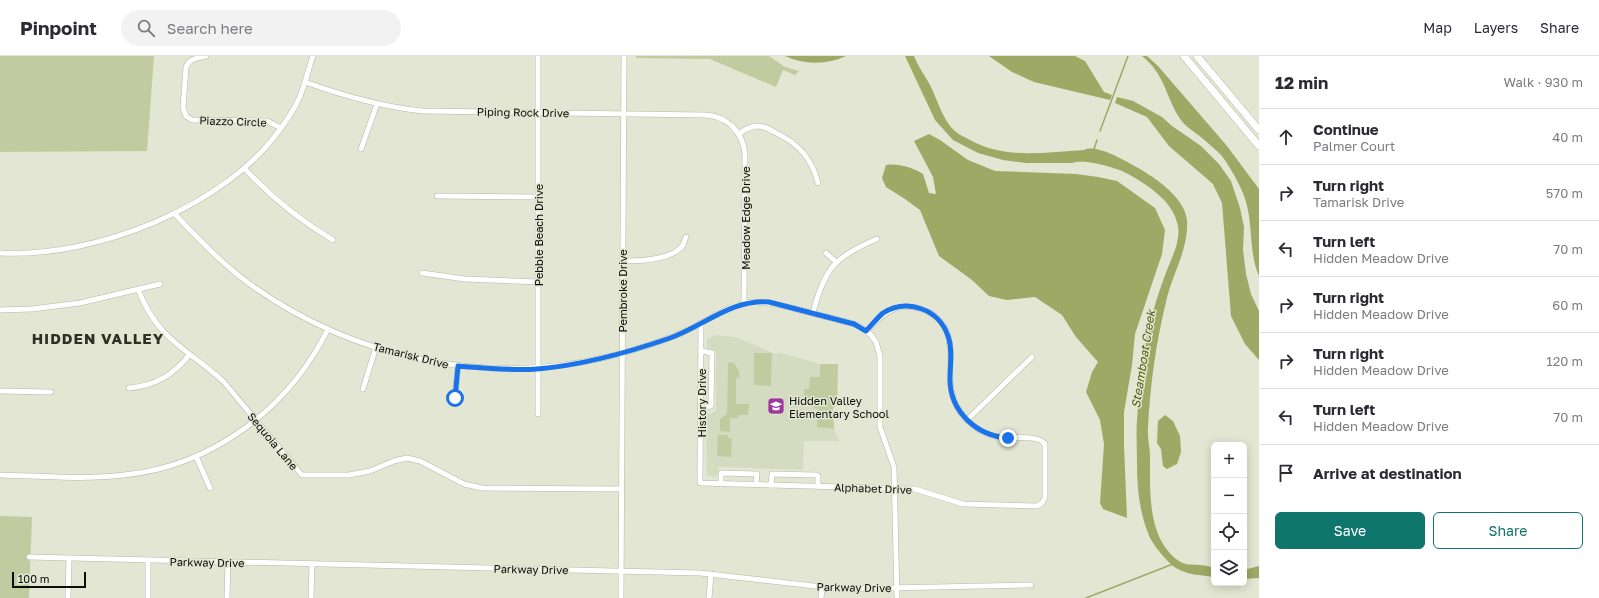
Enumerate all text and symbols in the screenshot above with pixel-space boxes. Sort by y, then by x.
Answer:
search box [121,10,401,46]
text: Pinpoint [20,16,97,39]
icon: search [135,17,157,39]
text: Search here [167,19,253,37]
text: Map [1423,19,1452,36]
text: Layers [1474,19,1518,36]
text: Share [1540,19,1579,36]
text: 12 min [1275,72,1328,93]
text: Walk · 930 m [1504,74,1583,90]
street label: Piping Rock Drive [477,105,569,119]
street label: Piazzo Circle [199,113,267,129]
text: Continue [1313,120,1379,138]
icon: ahead [1275,126,1297,148]
text: 40 m [1552,129,1583,145]
text: Palmer Court [1313,138,1395,154]
street label: Meadow Edge Drive [739,166,752,270]
text: Turn right [1313,176,1384,194]
icon: right [1275,182,1297,204]
street label: Pebble Beach Drive [532,184,545,286]
text: 570 m [1546,185,1583,201]
text: Tamarisk Drive [1313,194,1404,210]
text: Turn left [1313,232,1375,250]
icon: left [1275,238,1297,260]
text: 70 m [1553,241,1583,257]
street label: Pembroke Drive [616,249,629,333]
text: Hidden Meadow Drive [1313,250,1449,266]
text: Turn right [1313,288,1384,306]
icon: right [1275,294,1297,316]
text: 60 m [1552,297,1583,313]
text: Hidden Meadow Drive [1313,306,1449,322]
water label: Steamboat Creek [1128,308,1158,409]
district label: HIDDEN VALLEY [32,329,164,347]
street label: Tamarisk Drive [372,339,450,371]
text: Turn right [1313,344,1384,362]
icon: right [1275,350,1297,372]
text: 120 m [1546,353,1583,369]
text: Hidden Meadow Drive [1313,362,1449,378]
street label: History Drive [695,369,708,437]
route start [446,389,464,407]
place label: Hidden Valley Elementary School [789,394,889,420]
school or university icon: Hidden Valley Elementary School [766,396,786,416]
text: Turn left [1313,400,1375,418]
icon: left [1275,406,1297,428]
text: 70 m [1553,409,1583,425]
street label: Sequoia Lane [245,410,301,472]
text: Hidden Meadow Drive [1313,418,1449,434]
route end [999,429,1017,447]
map controls [1211,442,1247,586]
button: + [1211,442,1247,478]
icon: arrive [1275,462,1297,484]
text: Arrive at destination [1313,464,1462,482]
button: − [1211,478,1247,514]
street label: Alphabet Drive [834,480,912,496]
button: Save [1275,512,1425,549]
button: Share [1433,512,1583,549]
button: locate [1211,514,1247,550]
button: layers [1211,550,1247,586]
street label: Parkway Drive [170,555,244,569]
street label: Parkway Drive [494,562,568,576]
scale bar [12,570,86,589]
text: 100 m [18,572,49,585]
street label: Parkway Drive [817,580,891,594]

